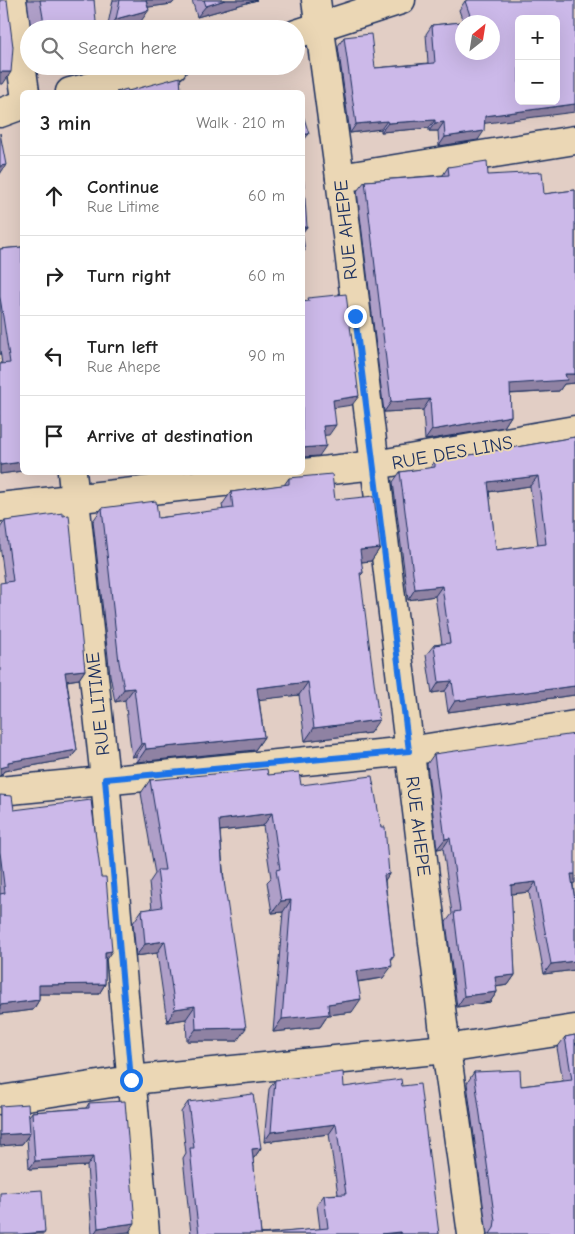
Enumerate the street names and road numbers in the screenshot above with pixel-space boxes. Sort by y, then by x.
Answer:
street label: RUE AHEPE [330,179,362,281]
street label: RUE DES LINS [390,432,514,474]
street label: RUE LITIME [82,651,114,757]
street label: RUE AHEPE [401,775,435,877]

